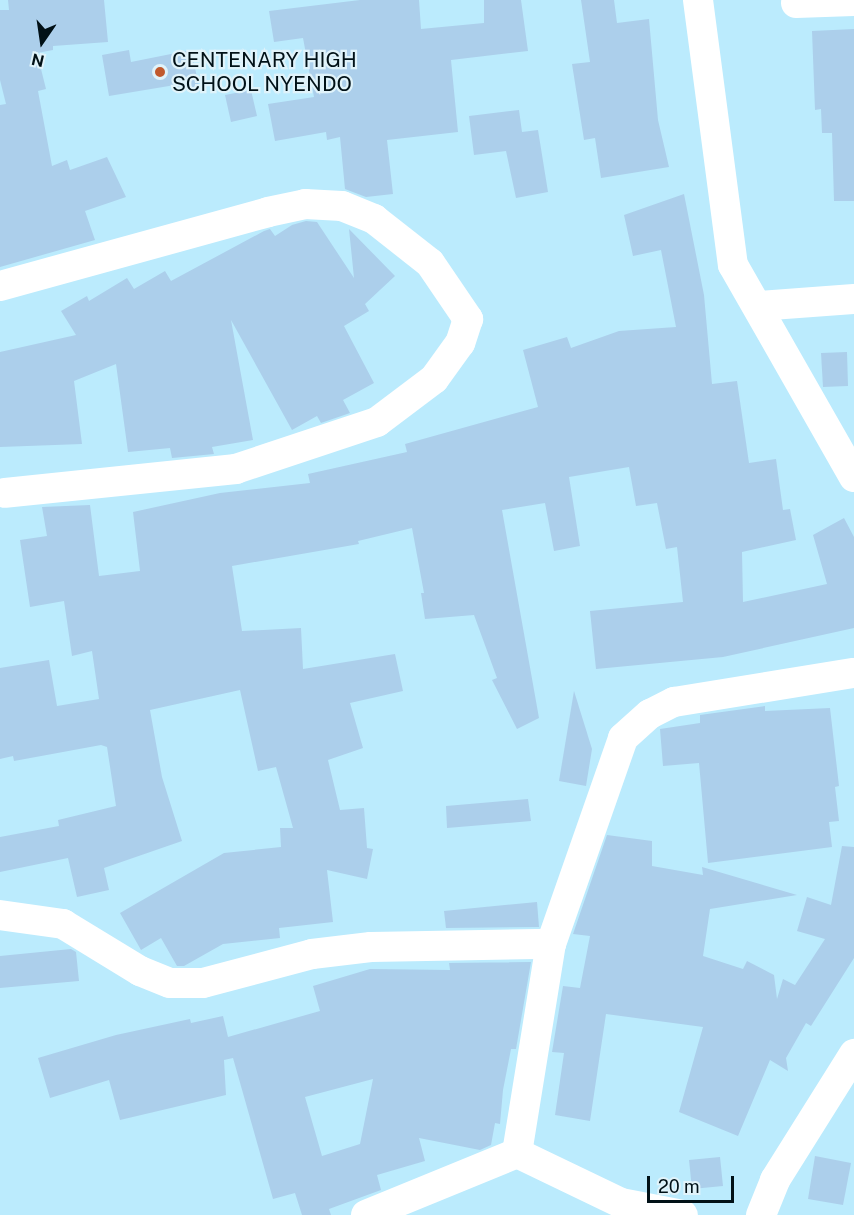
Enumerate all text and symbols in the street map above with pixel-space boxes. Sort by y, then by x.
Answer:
north arrow [12,12,72,72]
place label: CENTENARY HIGH SCHOOL NYENDO [172,47,357,97]
text: N [30,49,46,71]
marker: CENTENARY HIGH SCHOOL NYENDO [153,65,167,79]
scale bar [650,1164,737,1202]
text: 20 m [658,1176,700,1197]

